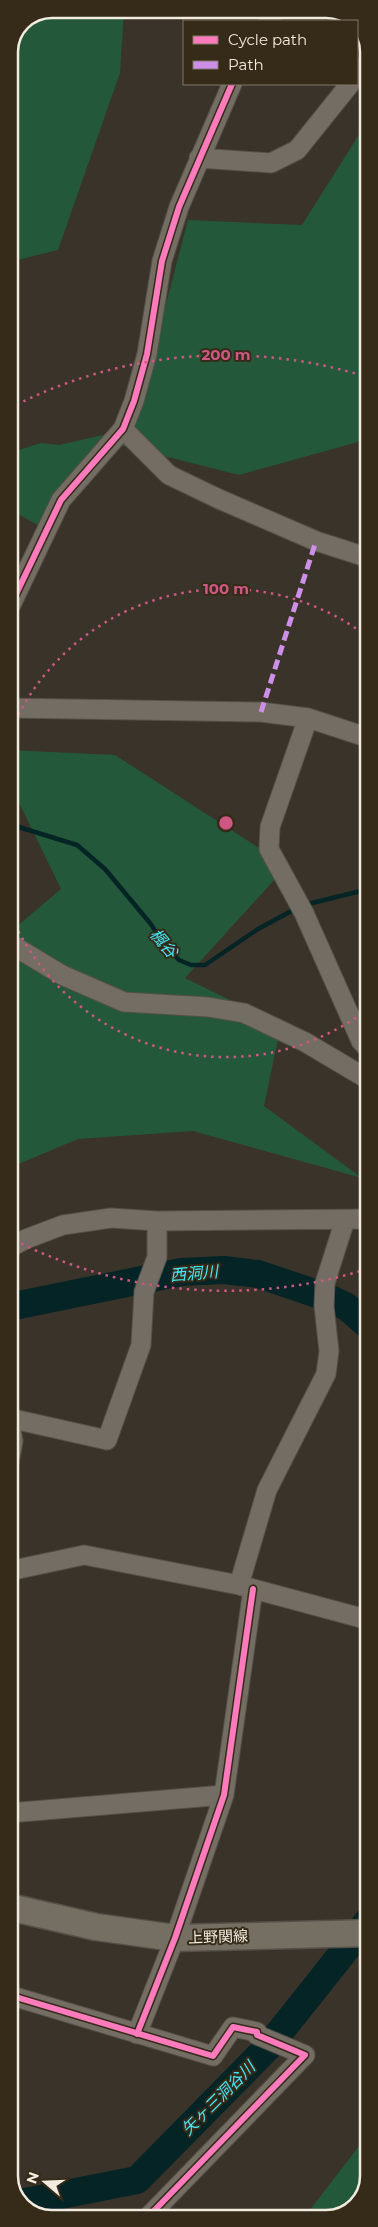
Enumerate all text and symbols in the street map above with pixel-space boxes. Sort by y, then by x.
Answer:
legend [183,20,358,85]
text: Cycle path [228,30,307,49]
text: Path [228,55,264,74]
text: 200 m [201,345,251,364]
text: 100 m [203,579,249,598]
centre of rings [217,814,235,832]
water label: 楓谷 [146,925,183,963]
water label: 西洞川 [169,1262,221,1285]
street label: 上野関線 [188,1926,248,1947]
water label: 矢ヶ三洞谷川 [178,2056,260,2139]
north arrow [20,2157,70,2207]
text: N [22,2169,43,2186]

